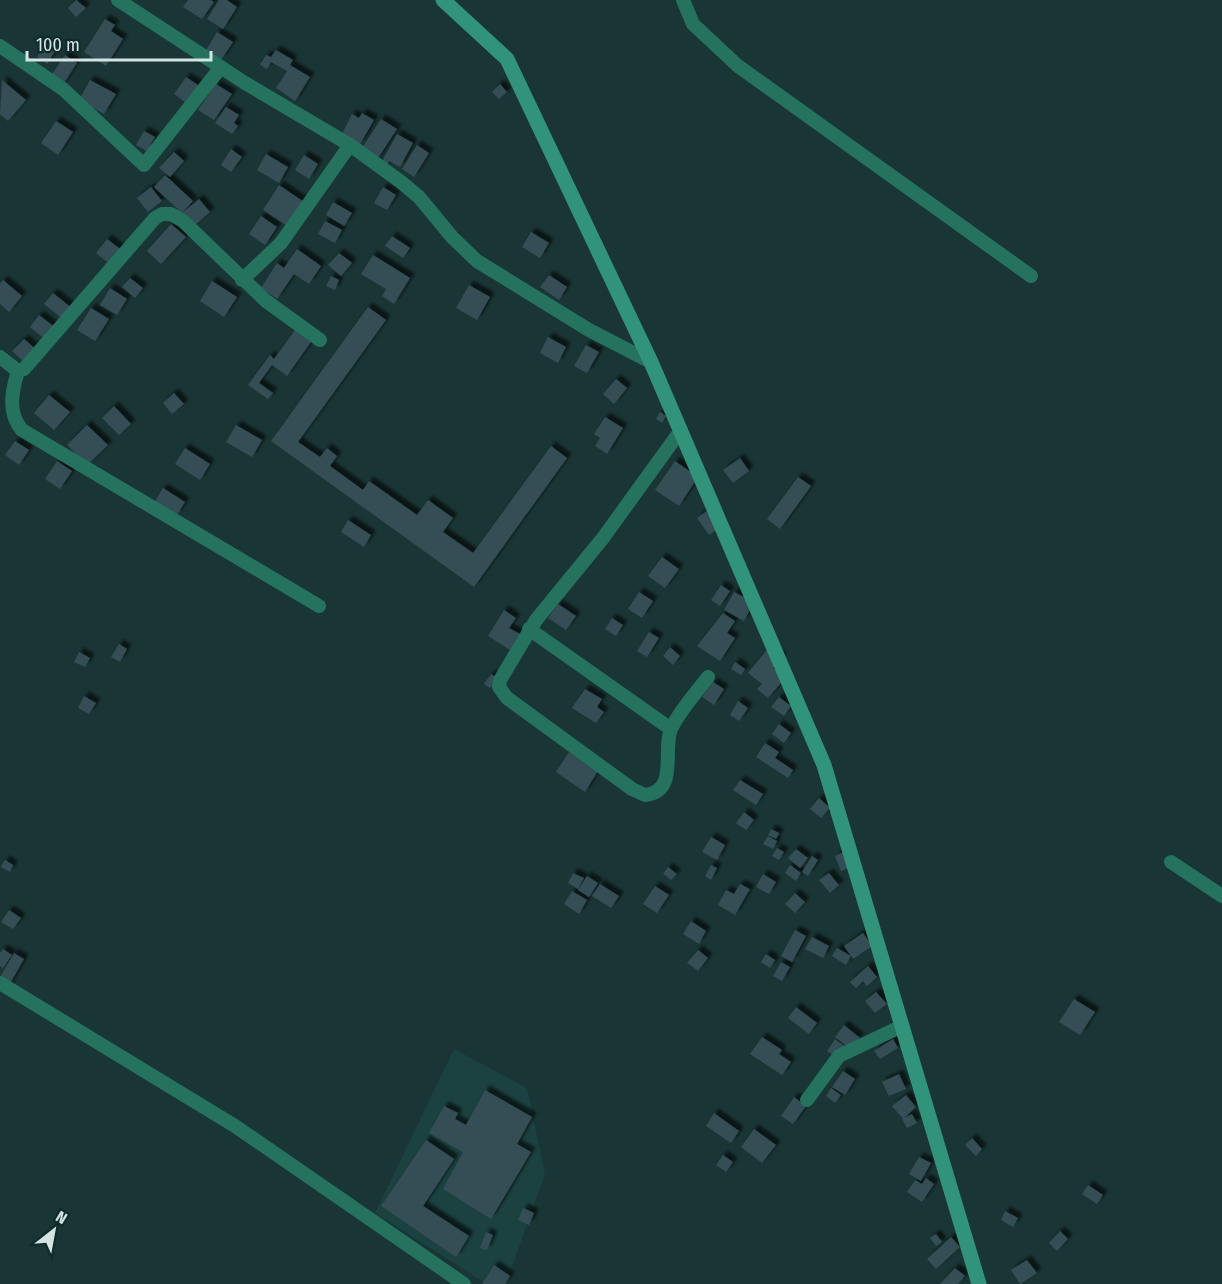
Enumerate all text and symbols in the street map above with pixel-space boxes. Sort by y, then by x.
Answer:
scale bar [27,24,212,62]
text: 100 m [36,34,80,56]
north arrow [24,1200,84,1260]
text: N [52,1207,70,1228]

